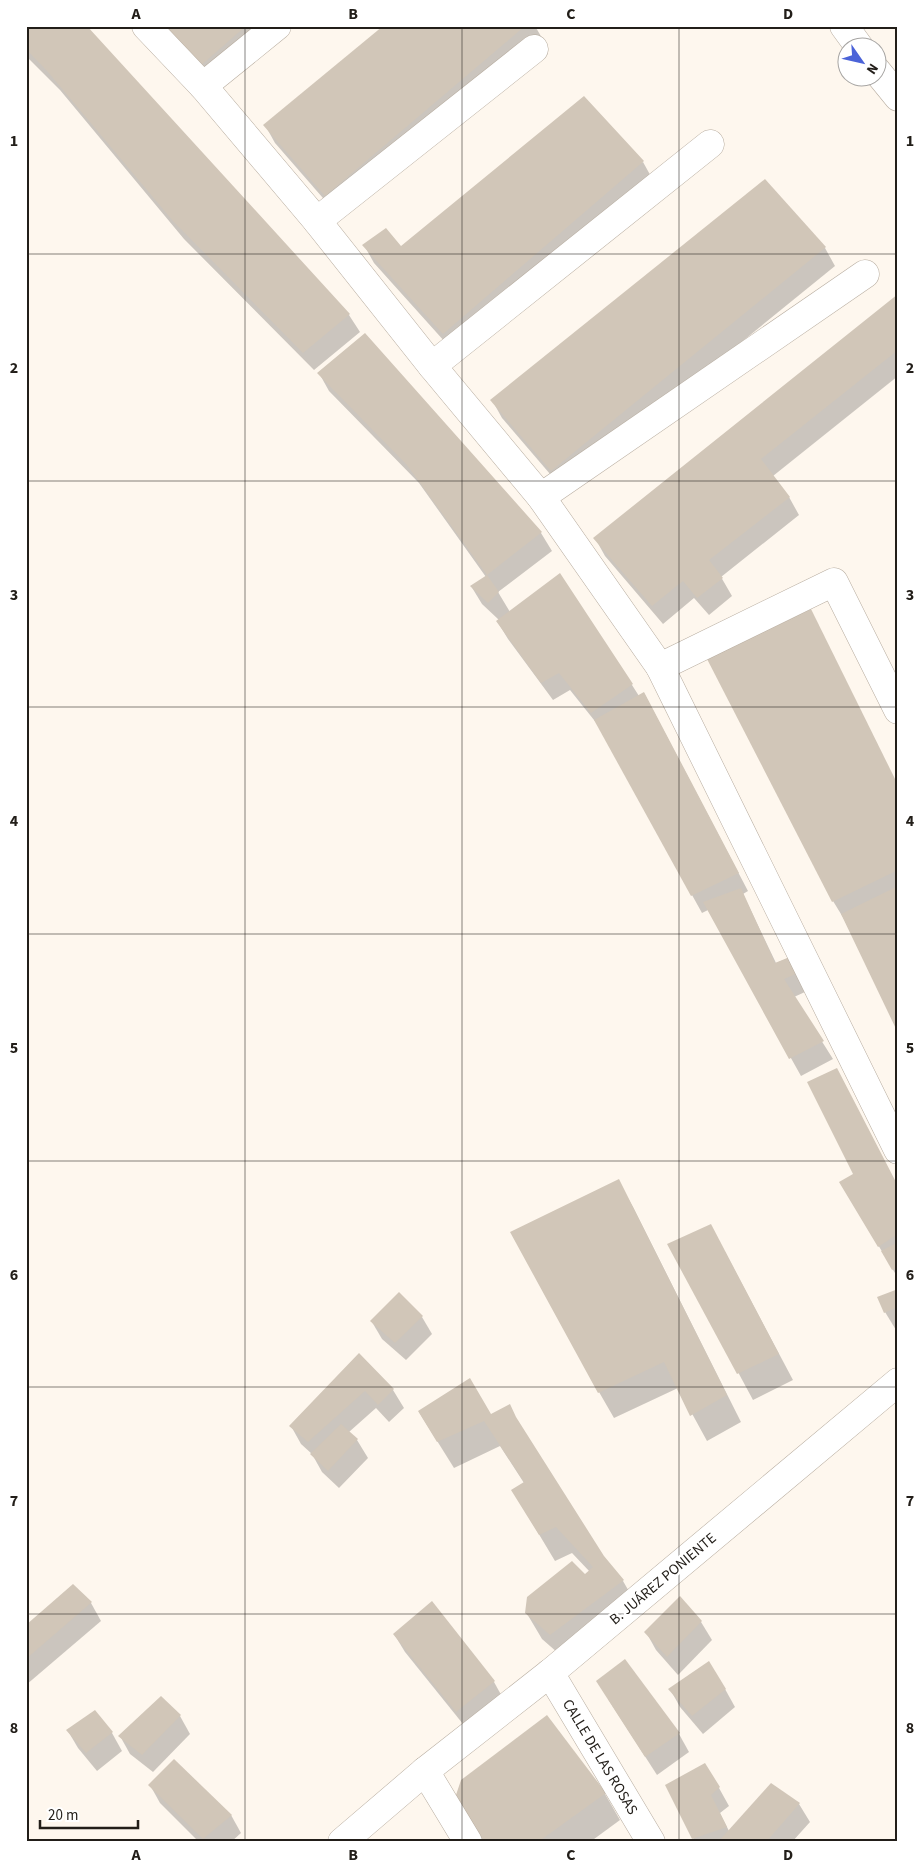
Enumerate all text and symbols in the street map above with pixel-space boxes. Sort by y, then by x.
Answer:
text: A [130,3,141,25]
text: B [348,3,358,25]
text: C [566,3,576,25]
text: D [783,3,793,25]
north arrow [836,38,886,88]
text: N [861,59,883,78]
text: 1 [10,130,18,152]
text: 1 [906,130,914,152]
text: 2 [10,357,18,379]
text: 2 [906,357,914,379]
text: 3 [10,584,18,606]
text: 3 [906,584,914,606]
text: 4 [10,810,19,832]
text: 4 [906,810,915,832]
text: 5 [10,1037,18,1059]
text: 5 [906,1037,914,1059]
text: 6 [10,1264,18,1286]
text: 6 [906,1264,914,1286]
text: 7 [10,1490,18,1512]
text: 7 [906,1490,914,1512]
street label: B. JUÁREZ PONIENTE [605,1528,721,1630]
street label: CALLE DE LAS ROSAS [557,1695,643,1819]
text: 8 [10,1717,18,1739]
text: 8 [906,1717,914,1739]
scale bar [40,1798,138,1830]
text: 20 m [48,1805,78,1826]
text: A [130,1844,141,1866]
text: B [348,1844,358,1866]
text: C [566,1844,576,1866]
text: D [783,1844,793,1866]

